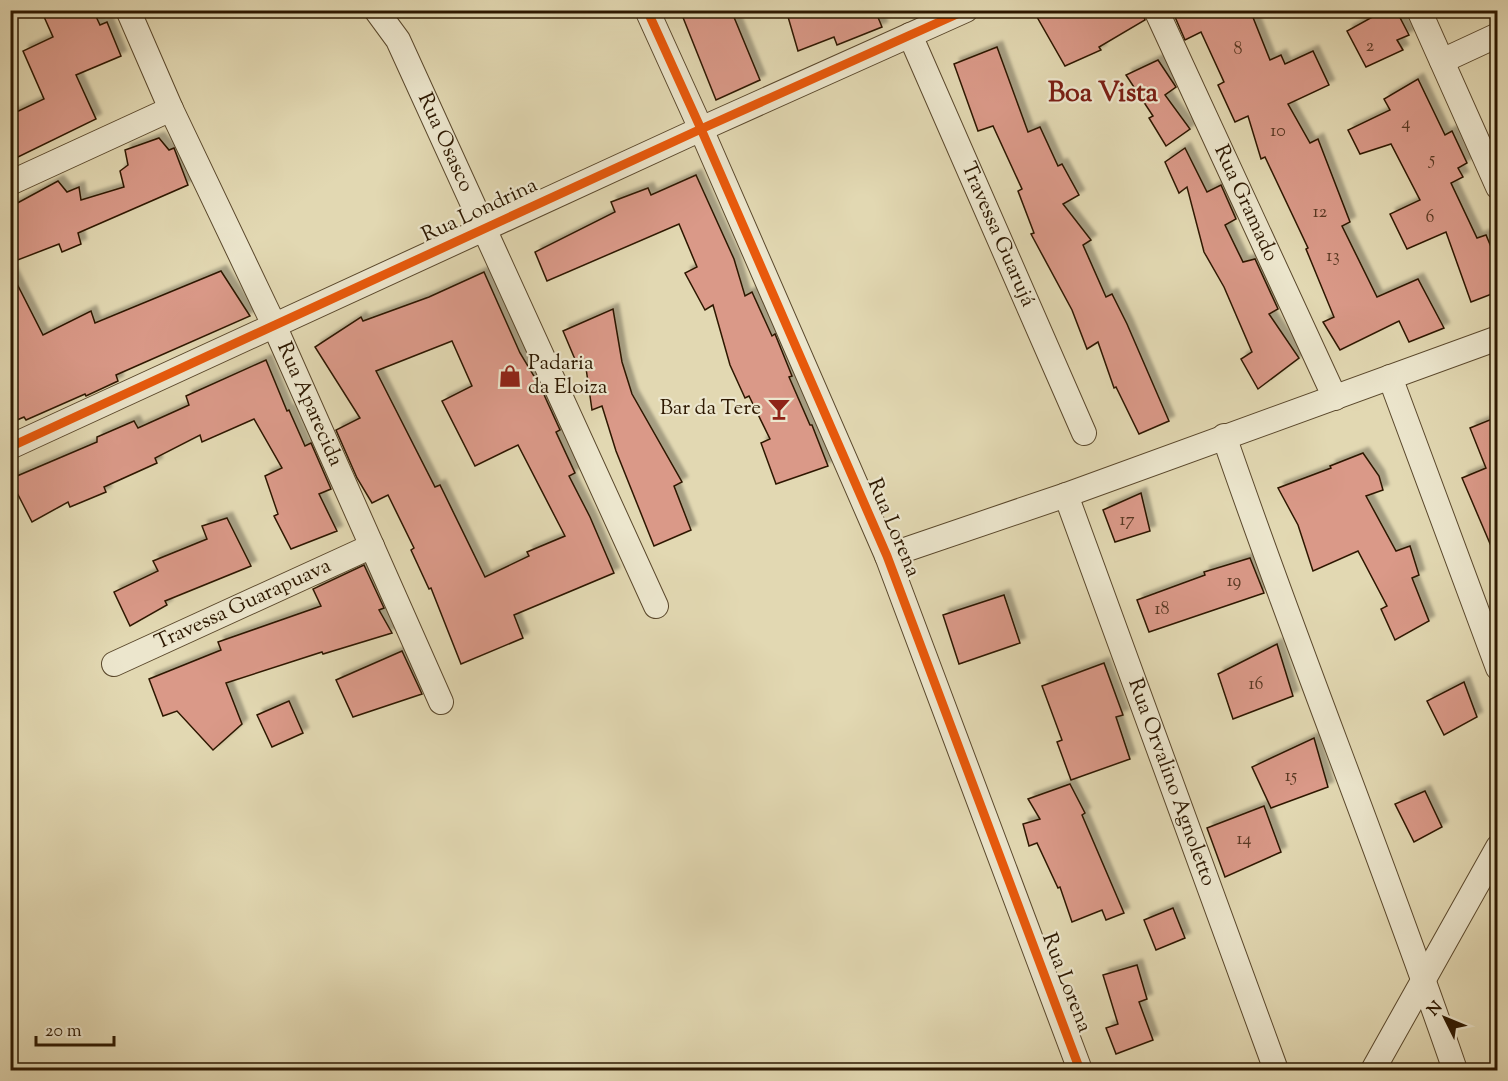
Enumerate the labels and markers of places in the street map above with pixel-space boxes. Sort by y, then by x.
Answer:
place label: Padaria da Eloiza [528,349,608,403]
shop icon: Padaria da Eloiza [497,363,523,389]
place label: Bar da Tere [660,394,761,424]
bar icon: Bar da Tere [766,396,792,422]

